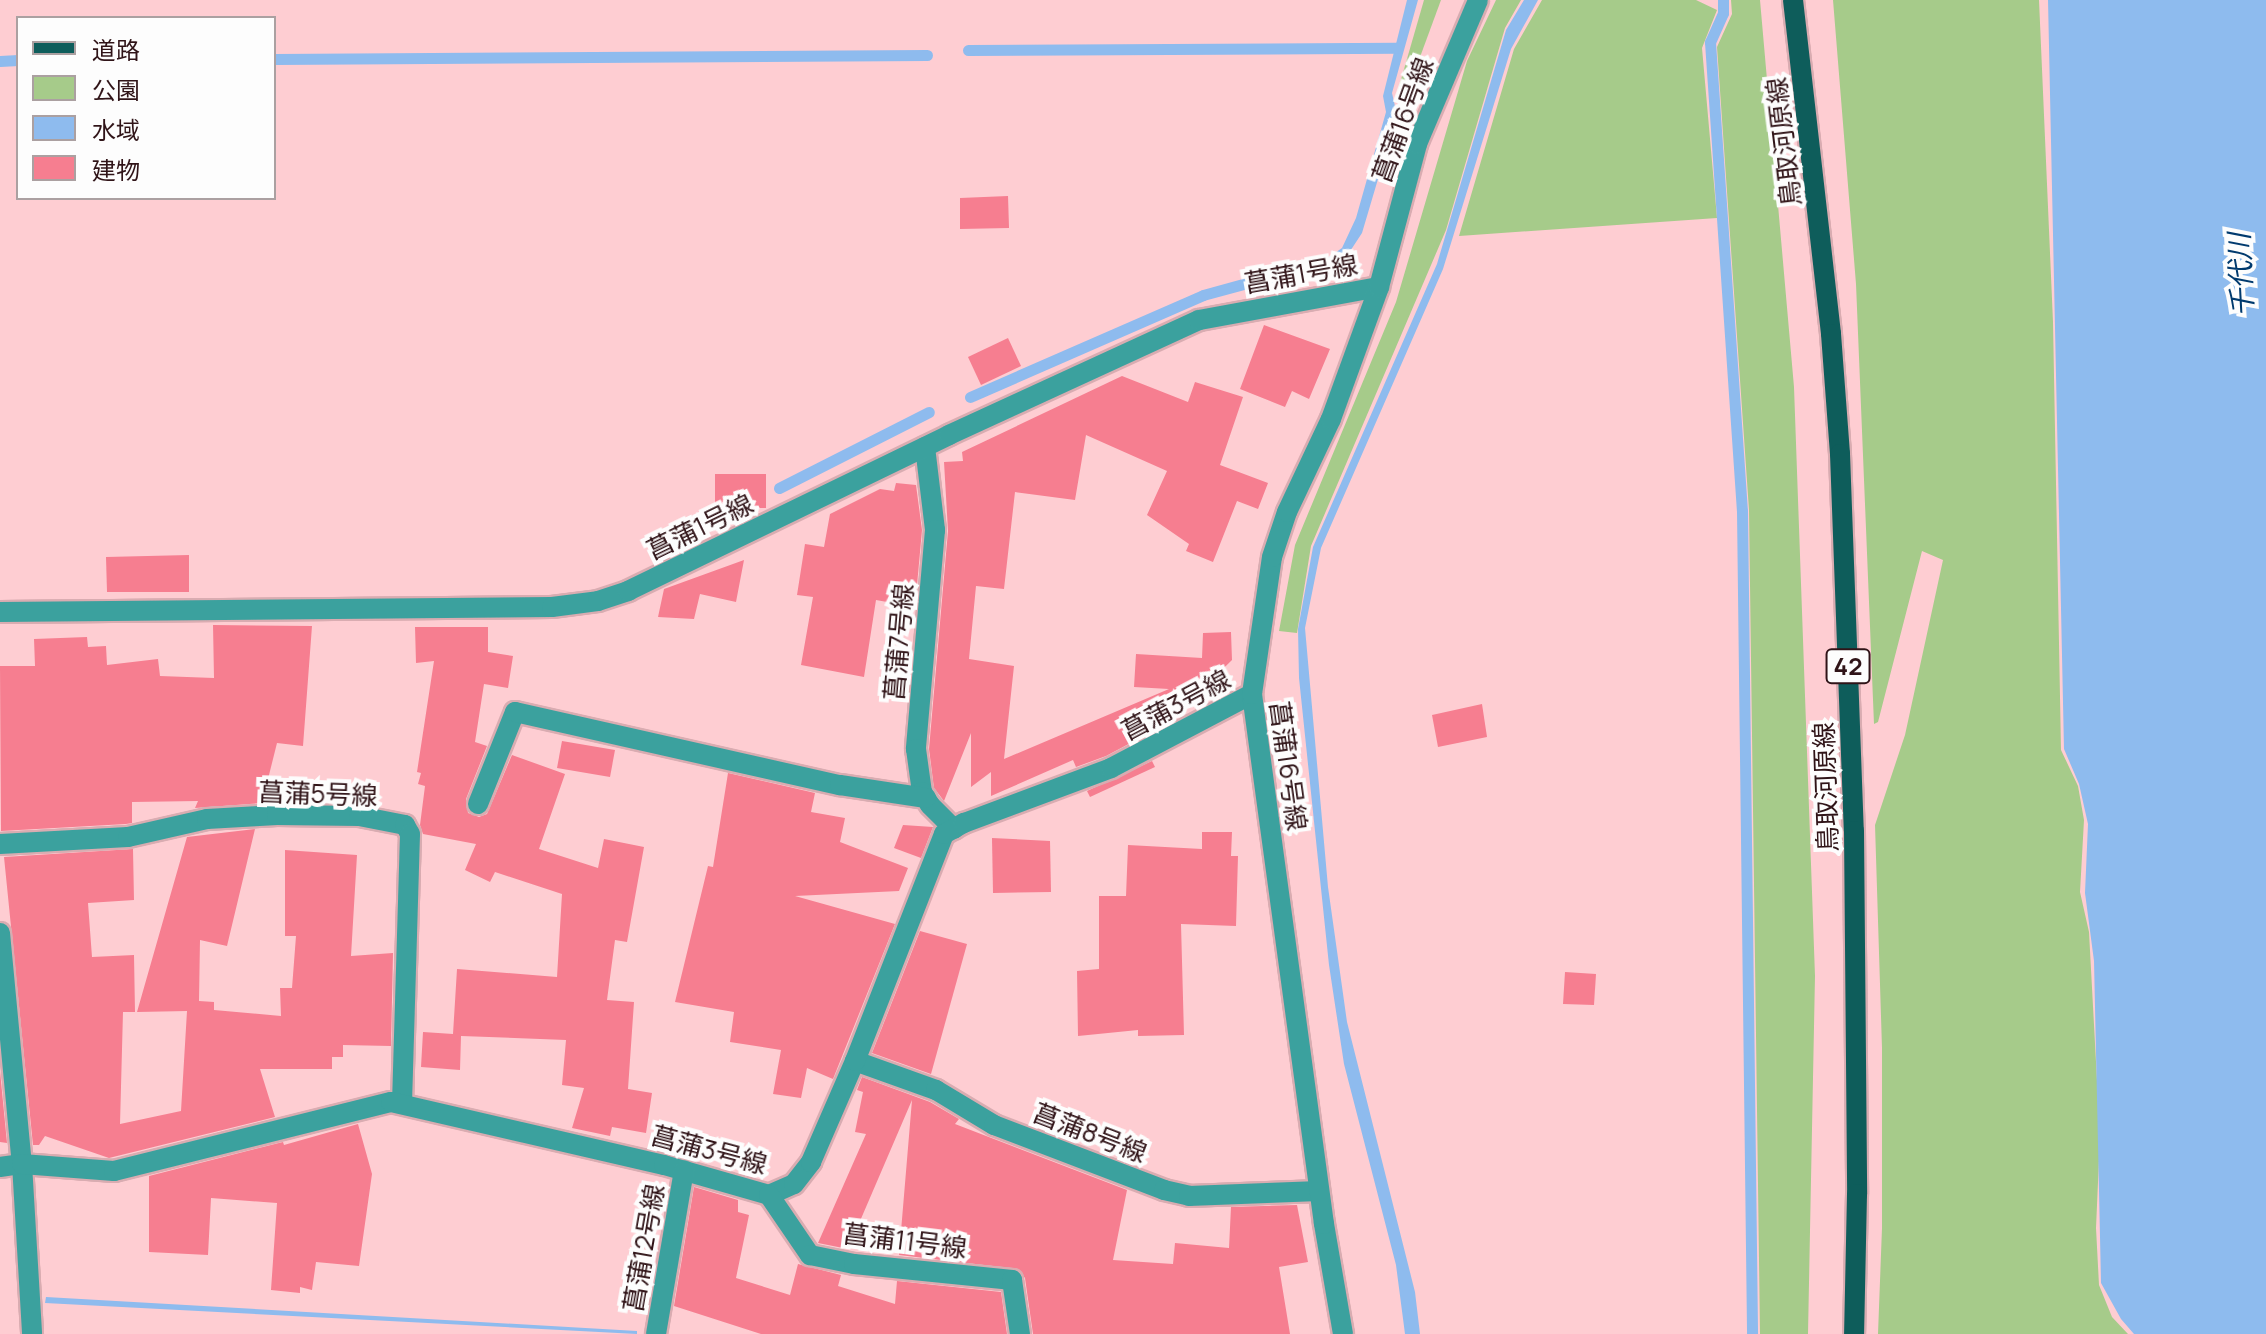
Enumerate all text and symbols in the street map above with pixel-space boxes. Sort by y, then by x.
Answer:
legend [16,16,276,200]
text: 道路 [92,33,140,66]
street label: 菖蒲16号線 [1366,53,1440,187]
text: 公園 [92,73,140,106]
street label: 鳥取河原線 [1761,76,1807,208]
text: 水域 [92,113,140,146]
text: 建物 [92,153,140,186]
water label: 千代川 [2221,232,2259,318]
street label: 菖蒲1号線 [1242,249,1360,299]
street label: 菖蒲1号線 [642,488,758,566]
street label: 菖蒲7号線 [878,582,920,702]
road number: 42 [1824,646,1872,686]
street label: 菖蒲3号線 [1116,663,1236,747]
street label: 菖蒲16号線 [1263,699,1313,833]
street label: 鳥取河原線 [1808,721,1844,853]
street label: 菖蒲5号線 [258,776,378,812]
street label: 菖蒲8号線 [1029,1097,1151,1169]
street label: 菖蒲3号線 [648,1120,770,1180]
street label: 菖蒲12号線 [617,1182,671,1314]
street label: 菖蒲11号線 [841,1218,969,1264]

